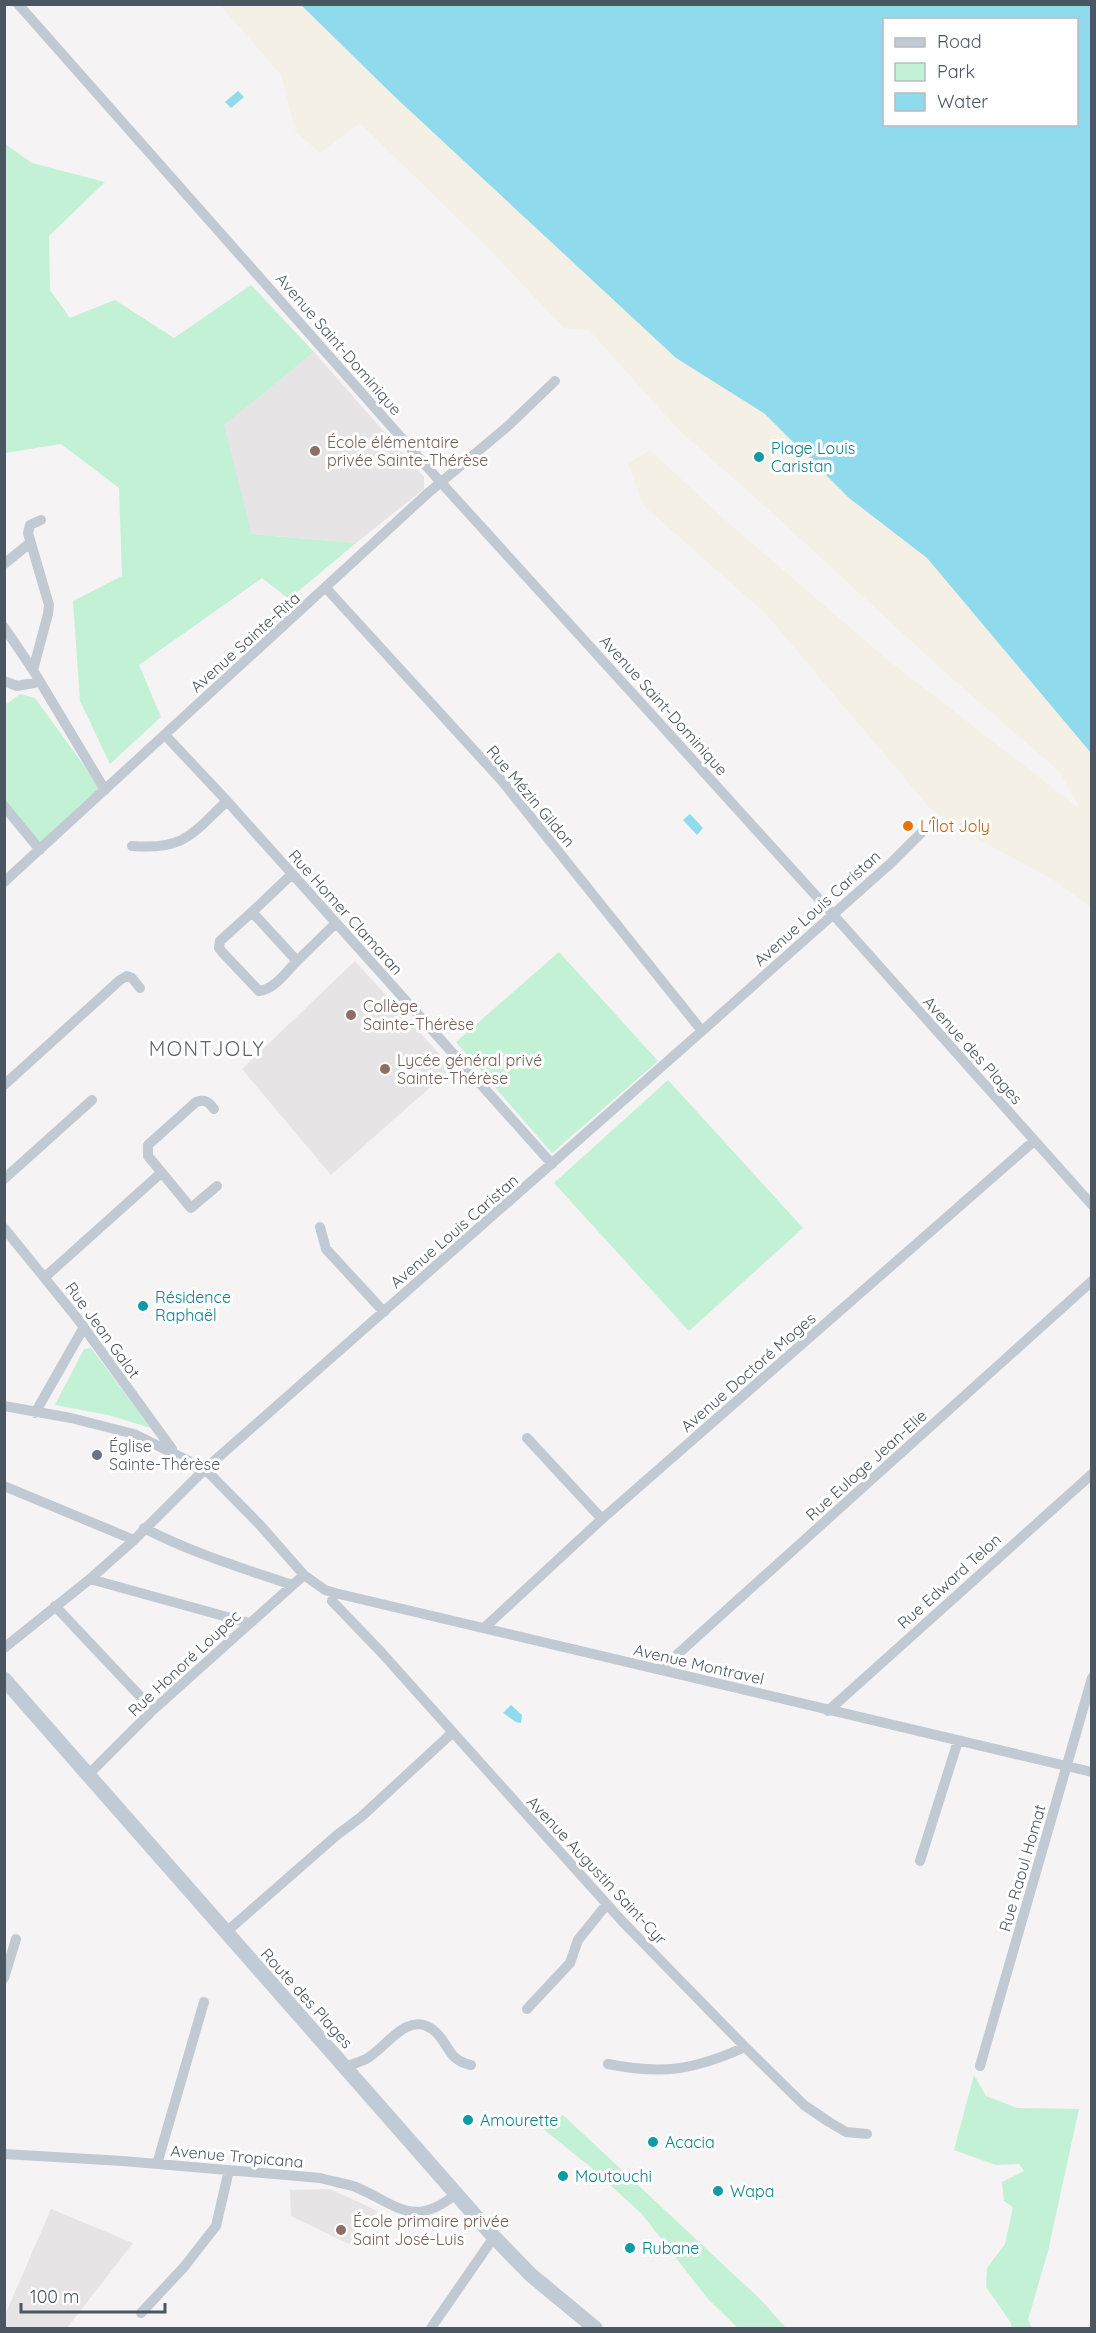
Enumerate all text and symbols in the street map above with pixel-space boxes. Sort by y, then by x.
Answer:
legend [883,18,1078,126]
text: Road [937,30,982,53]
text: Park [937,60,975,83]
text: Water [937,90,988,113]
street label: Avenue Saint-Dominique [272,269,406,419]
place label: École élémentaire privée Sainte-Thérèse [327,432,488,470]
place label: Plage Louis Caristan [771,438,855,476]
marker: École élémentaire privée Sainte-Thérèse [308,444,322,458]
marker: Plage Louis Caristan [752,450,766,464]
street label: Avenue Sainte-Rita [186,588,304,696]
street label: Avenue Saint-Dominique [596,631,732,779]
street label: Rue Mézin Gildon [483,741,579,851]
place label: L'Îlot Joly [920,816,990,836]
marker: L'Îlot Joly [901,819,915,833]
street label: Rue Homer Clamaran [285,845,407,979]
street label: Avenue Louis Caristan [750,846,884,970]
street label: Avenue des Plages [919,992,1027,1108]
place label: Collège Sainte-Thérèse [363,996,474,1034]
marker: Collège Sainte-Thérèse [344,1008,358,1022]
district label: MONTJOLY [149,1036,265,1061]
place label: Lycée général privé Sainte-Thérèse [397,1050,542,1088]
marker: Lycée général privé Sainte-Thérèse [378,1062,392,1076]
street label: Avenue Louis Caristan [386,1170,522,1292]
street label: Rue Jean Galot [61,1278,145,1382]
place label: Résidence Raphaël [155,1287,231,1325]
marker: Résidence Raphaël [136,1299,150,1313]
street label: Avenue Doctoré Moges [677,1308,819,1436]
street label: Rue Euloge Jean-Elie [801,1405,931,1525]
place label: Église Sainte-Thérèse [109,1436,220,1474]
marker: Église Sainte-Thérèse [90,1448,104,1462]
street label: Rue Edward Telon [893,1529,1005,1633]
street label: Rue Honoré Loupec [124,1606,244,1720]
street label: Avenue Montravel [632,1639,766,1689]
street label: Avenue Augustin Saint-Cyr [523,1792,671,1948]
street label: Rue Raoul Homat [994,1802,1050,1934]
street label: Route des Plages [257,1944,357,2052]
place label: Amourette [480,2110,558,2130]
marker: Amourette [461,2113,475,2127]
place label: Acacia [665,2132,715,2152]
marker: Acacia [646,2135,660,2149]
street label: Avenue Tropicana [170,2140,304,2172]
place label: Moutouchi [575,2166,652,2186]
marker: Moutouchi [556,2169,570,2183]
place label: Wapa [730,2181,774,2201]
marker: Wapa [711,2184,725,2198]
place label: École primaire privée Saint José-Luis [353,2211,509,2249]
marker: École primaire privée Saint José-Luis [334,2223,348,2237]
place label: Rubane [642,2238,699,2258]
marker: Rubane [623,2241,637,2255]
scale bar [21,2276,165,2314]
text: 100 m [30,2285,79,2308]

